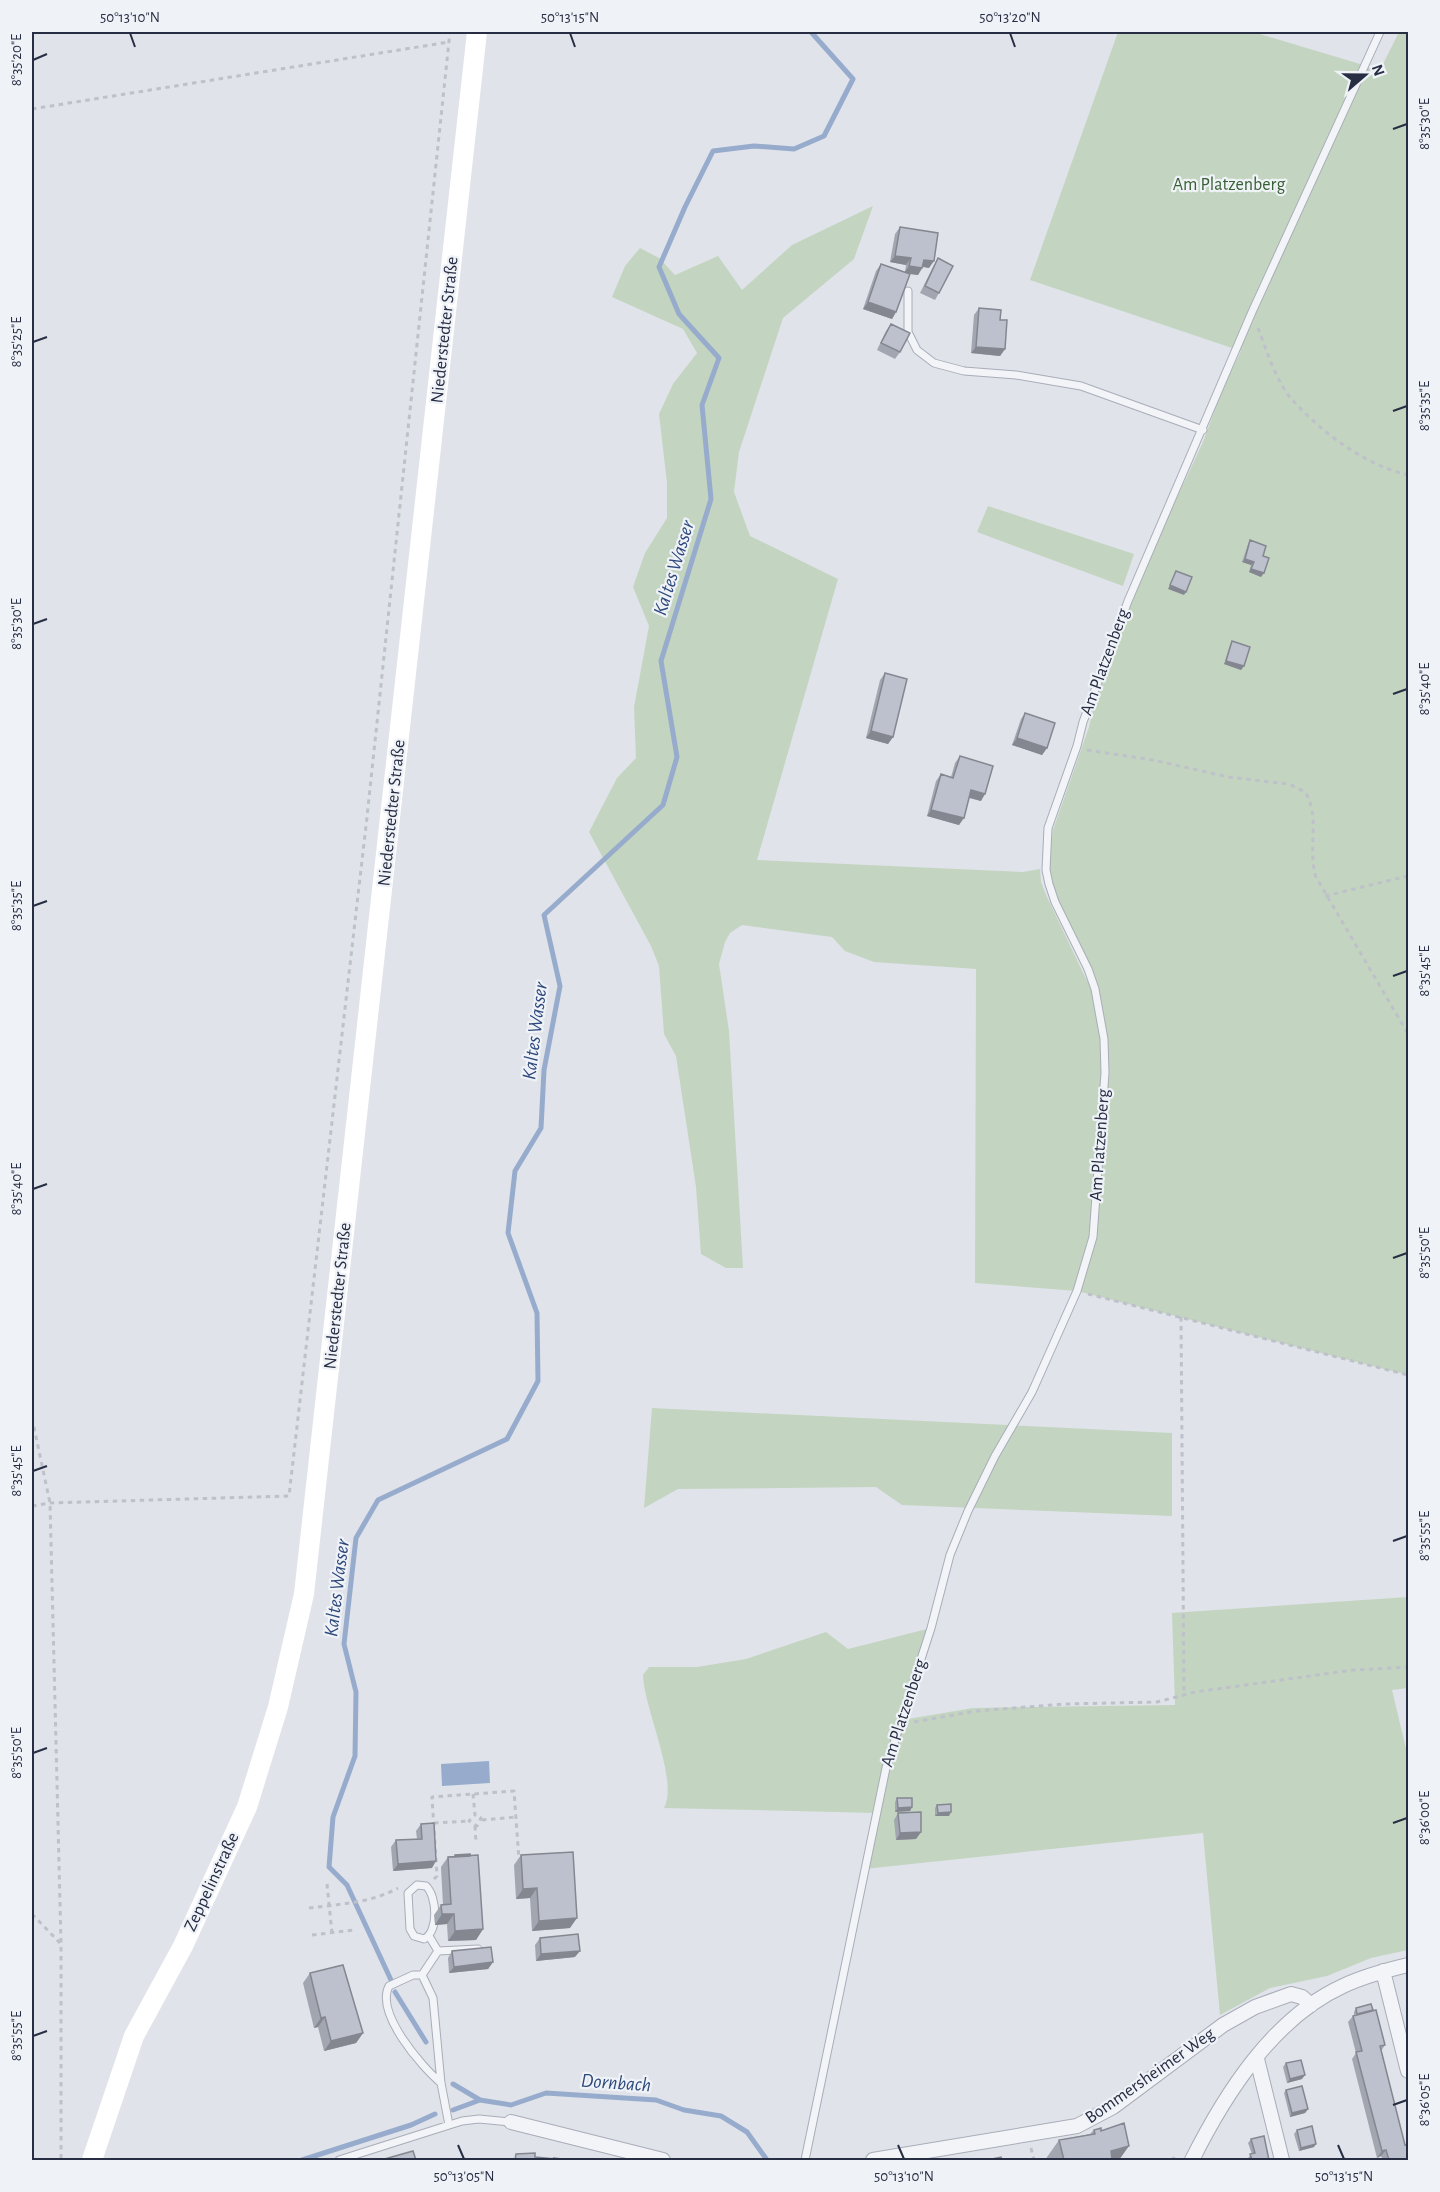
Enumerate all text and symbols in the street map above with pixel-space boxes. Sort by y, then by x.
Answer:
text: 50°13'10"N [100,10,160,25]
text: 50°13'15"N [541,10,599,25]
text: 50°13'20"N [979,10,1041,25]
text: 8°35'20"E [9,34,24,86]
north arrow [1335,45,1395,105]
text: N [1369,62,1388,78]
text: 8°35'30"E [1417,98,1432,150]
park label: Am Platzenberg [1173,176,1285,194]
street label: Niederstedter Straße [428,256,462,404]
text: 8°35'25"E [9,317,24,367]
text: 8°35'35"E [1417,381,1432,431]
water label: Kaltes Wasser [650,518,698,618]
text: 8°35'30"E [9,598,24,650]
street label: Am Platzenberg [1077,606,1133,718]
text: 8°35'40"E [1417,662,1432,716]
street label: Niederstedter Straße [375,739,409,887]
text: 8°35'35"E [9,881,24,931]
text: 8°35'45"E [1417,945,1432,997]
water label: Kaltes Wasser [519,981,551,1081]
street label: Am Platzenberg [1087,1088,1113,1202]
text: 8°35'40"E [9,1162,24,1216]
street label: Niederstedter Straße [321,1222,355,1370]
text: 8°35'50"E [1417,1227,1432,1279]
text: 8°35'45"E [9,1445,24,1497]
text: 8°35'55"E [1417,1511,1432,1561]
water label: Kaltes Wasser [321,1538,353,1638]
street label: Am Platzenberg [878,1657,930,1769]
text: 8°35'50"E [9,1727,24,1779]
text: 8°36'00"E [1417,1791,1432,1845]
street label: Zeppelinstraße [181,1830,243,1934]
text: 8°35'55"E [9,2011,24,2061]
street label: Bommersheimer Weg [1082,2025,1218,2127]
water label: Dornbach [580,2071,652,2095]
text: 8°36'05"E [1417,2074,1432,2126]
text: 50°13'05"N [433,2169,495,2184]
text: 50°13'10"N [874,2169,934,2184]
text: 50°13'15"N [1315,2169,1373,2184]

